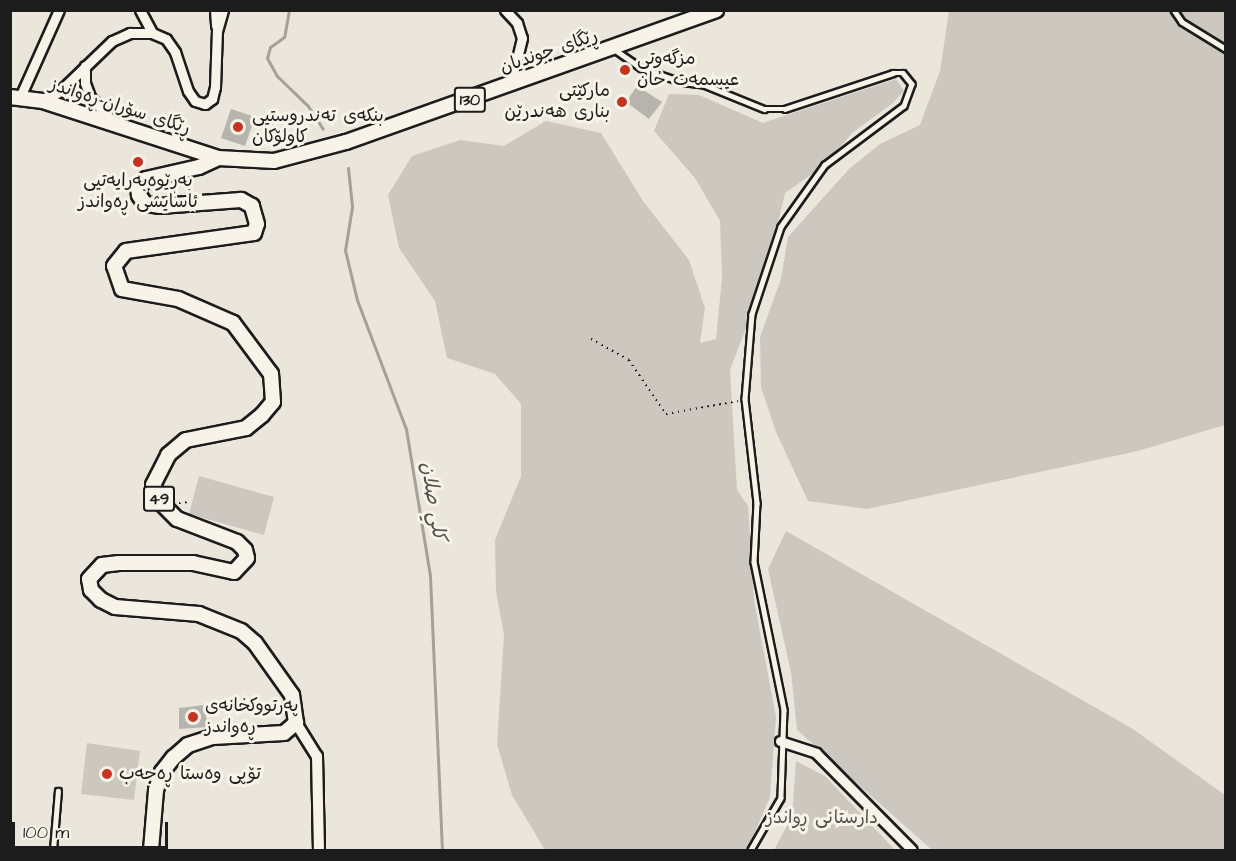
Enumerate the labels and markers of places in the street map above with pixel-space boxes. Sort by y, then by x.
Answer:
place label: مزگەوتی عیسمەت خان [637,49,739,92]
marker: مزگەوتی عیسمەت خان [618,63,632,77]
place label: مارکێتی بناری هەندرێن [504,81,610,124]
marker: مارکێتی بناری هەندرێن [615,95,629,109]
place label: بنکەی تەندروستیی کاولۆکان [252,106,384,148]
marker: بنکەی تەندروستیی کاولۆکان [229,118,247,136]
marker: بەڕێوەبەرایەتیی ئاسایشی ڕەواندز [131,155,145,169]
place label: بەڕێوەبەرایەتیی ئاسایشی ڕەواندز [78,171,198,213]
place label: پەرتووکخانەی ڕەواندز [205,696,298,738]
marker: پەرتووکخانەی ڕەواندز [186,710,200,724]
place label: تۆپی وەستا ڕەجەب [119,763,261,785]
marker: تۆپی وەستا ڕەجەب [100,767,114,781]

